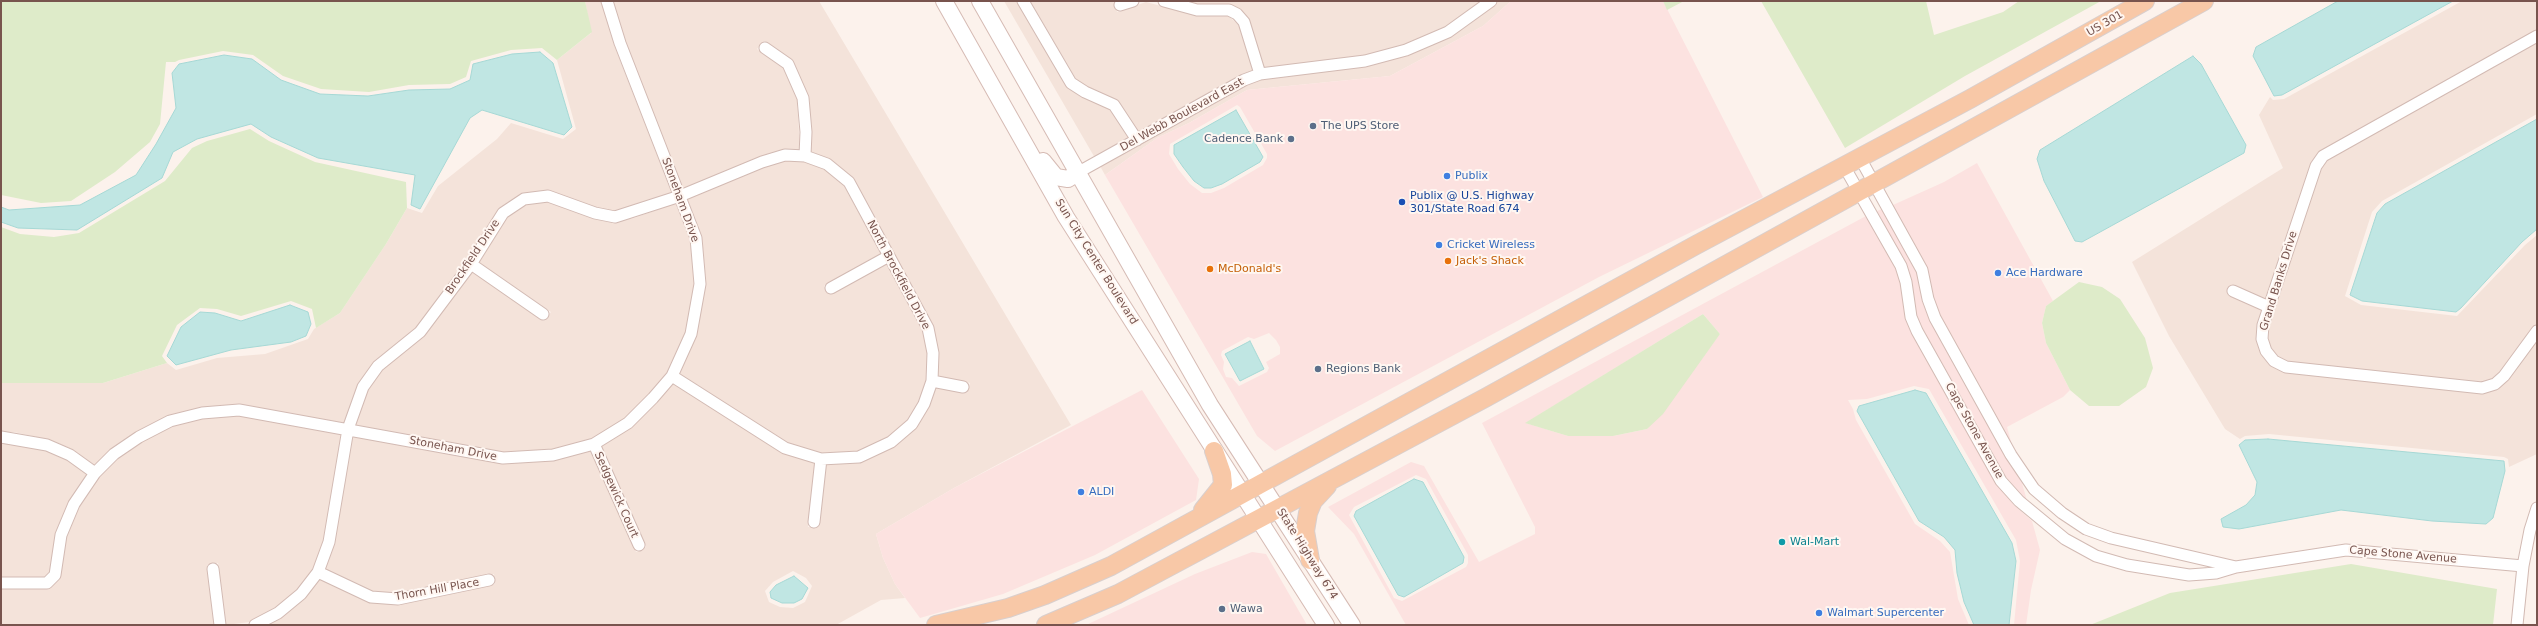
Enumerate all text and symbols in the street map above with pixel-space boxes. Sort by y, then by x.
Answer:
street label: US 301 [2085,8,2125,40]
street label: Del Webb Boulevard East [1118,76,1246,154]
place label: The UPS Store [1321,119,1399,133]
marker: The UPS Store [1308,121,1318,131]
place label: Cadence Bank [1204,132,1283,146]
marker: Cadence Bank [1286,134,1296,144]
street label: Stoneham Drive [659,156,701,244]
place label: Publix [1455,169,1488,183]
marker: Publix [1442,171,1452,181]
place label: Publix @ U.S. Highway 301/State Road 674 [1410,189,1534,215]
street label: Sun City Center Boulevard [1052,197,1140,327]
marker: Publix @ U.S. Highway 301/State Road 674 [1397,197,1407,207]
street label: Brockfield Drive [443,217,503,297]
street label: North Brockfield Drive [864,218,932,332]
street label: Grand Banks Drive [2258,230,2300,332]
place label: Cricket Wireless [1447,238,1535,252]
marker: Cricket Wireless [1434,240,1444,250]
place label: Jack's Shack [1456,254,1524,268]
marker: Jack's Shack [1443,256,1453,266]
place label: McDonald's [1218,262,1281,276]
marker: McDonald's [1205,264,1215,274]
place label: Ace Hardware [2006,266,2083,280]
marker: Ace Hardware [1993,268,2003,278]
place label: Regions Bank [1326,362,1401,376]
marker: Regions Bank [1313,364,1323,374]
street label: Cape Stone Avenue [1942,381,2006,481]
street label: Stoneham Drive [408,434,498,464]
street label: Sedgewick Court [591,450,641,540]
place label: ALDI [1089,485,1114,499]
marker: ALDI [1076,487,1086,497]
street label: State Highway 674 [1274,506,1340,602]
place label: Wal-Mart [1790,535,1839,549]
marker: Wal-Mart [1777,537,1787,547]
street label: Cape Stone Avenue [2349,544,2457,566]
street label: Thorn Hill Place [394,576,480,604]
place label: Wawa [1230,602,1263,616]
marker: Wawa [1217,604,1227,614]
place label: Walmart Supercenter [1827,606,1944,620]
marker: Walmart Supercenter [1814,608,1824,618]

